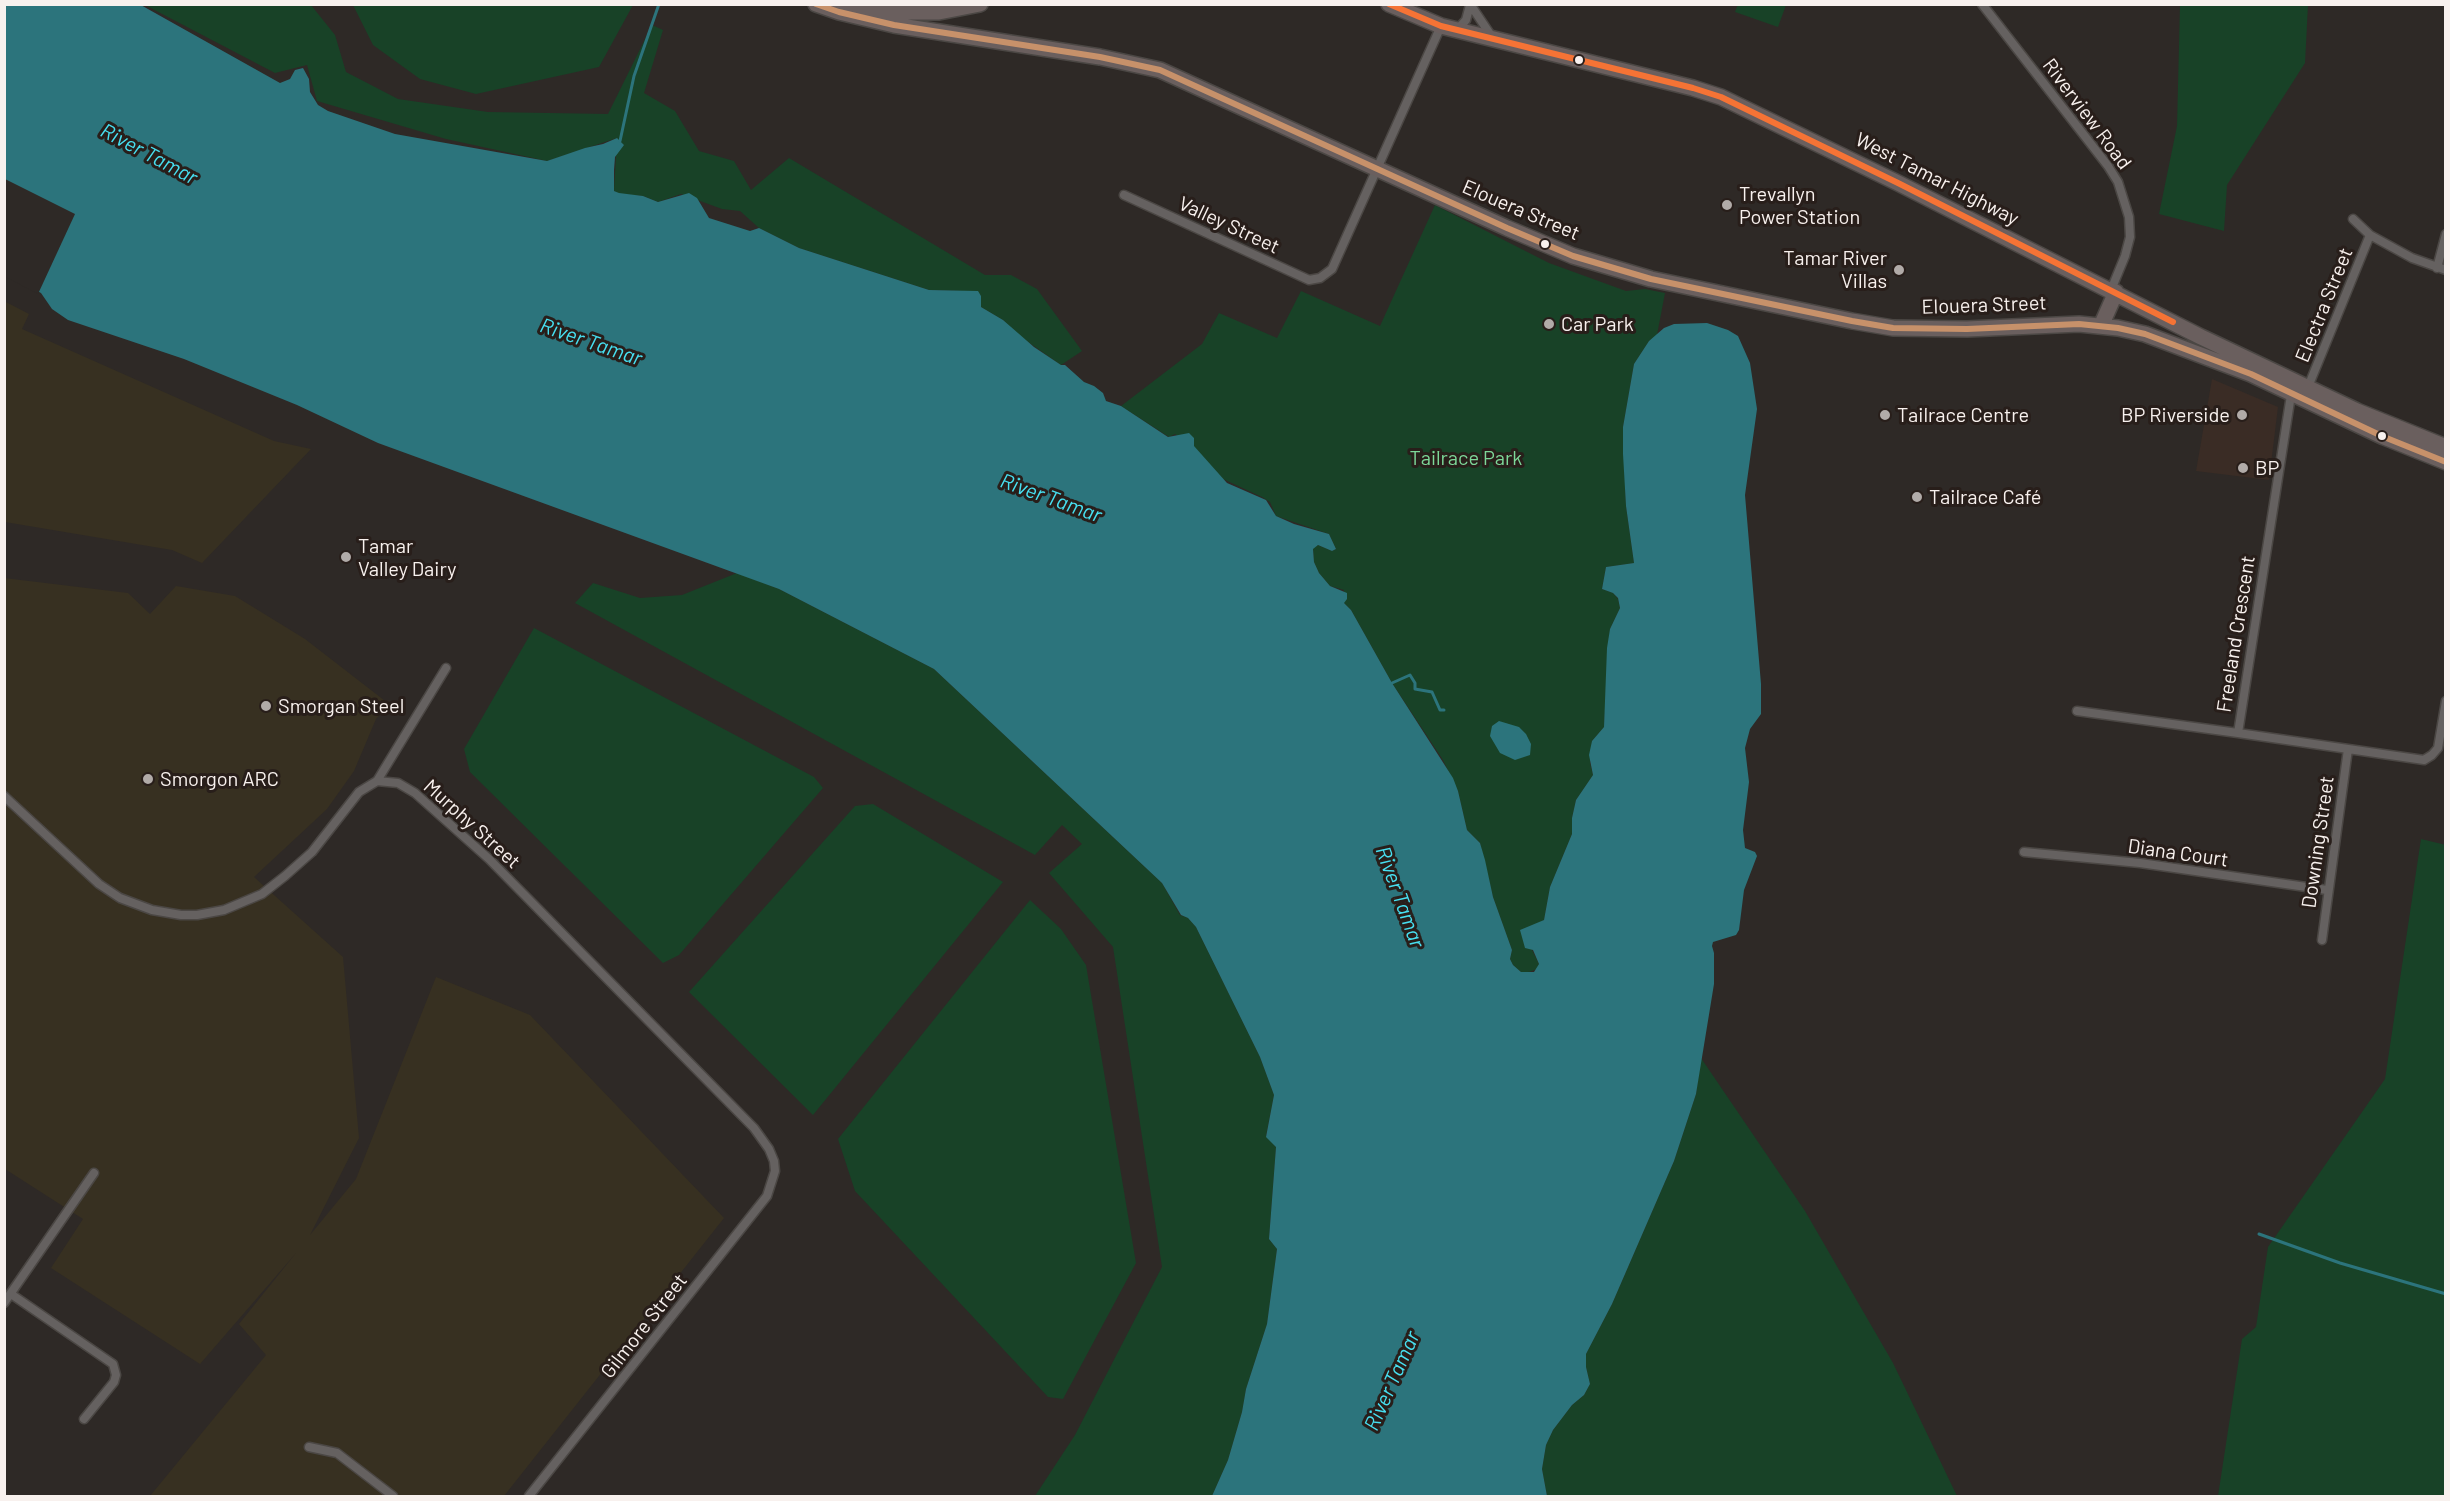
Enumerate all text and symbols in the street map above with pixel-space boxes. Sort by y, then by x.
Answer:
unlabelled marker [1573,54,1585,66]
street label: Riverview Road [2038,54,2136,174]
water label: River Tamar [96,118,202,190]
street label: West Tamar Highway [1851,127,2023,231]
street label: Elouera Street [1459,175,1583,245]
place label: Trevallyn Power Station [1739,182,1860,229]
street label: Valley Street [1175,191,1283,259]
marker: Trevallyn Power Station [1720,198,1734,212]
unlabelled marker [1539,238,1551,250]
street label: Electra Street [2290,244,2358,366]
place label: Tamar River Villas [1783,246,1887,293]
marker: Tamar River Villas [1892,263,1906,277]
street label: Elouera Street [1921,291,2047,319]
place label: Car Park [1561,312,1634,336]
water label: River Tamar [537,313,645,371]
marker: Car Park [1542,317,1556,331]
place label: Tailrace Centre [1897,403,2029,427]
place label: BP Riverside [2121,403,2230,427]
marker: Tailrace Centre [1878,408,1892,422]
marker: BP Riverside [2235,408,2249,422]
unlabelled marker [2376,430,2388,442]
park label: Tailrace Park [1410,446,1522,470]
place label: BP [2255,456,2279,480]
marker: BP [2236,461,2250,475]
water label: River Tamar [997,468,1105,528]
place label: Tailrace Café [1929,485,2041,509]
marker: Tailrace Café [1910,490,1924,504]
place label: Tamar Valley Dairy [358,534,456,581]
marker: Tamar Valley Dairy [339,550,353,564]
street label: Freeland Crescent [2212,554,2260,714]
place label: Smorgan Steel [278,694,404,718]
marker: Smorgan Steel [259,699,273,713]
place label: Smorgon ARC [160,767,279,791]
marker: Smorgon ARC [141,772,155,786]
street label: Murphy Street [419,774,525,874]
street label: Downing Street [2297,774,2339,910]
street label: Diana Court [2126,834,2230,872]
water label: River Tamar [1370,843,1430,951]
street label: Gilmore Street [596,1269,692,1383]
water label: River Tamar [1359,1327,1425,1435]

